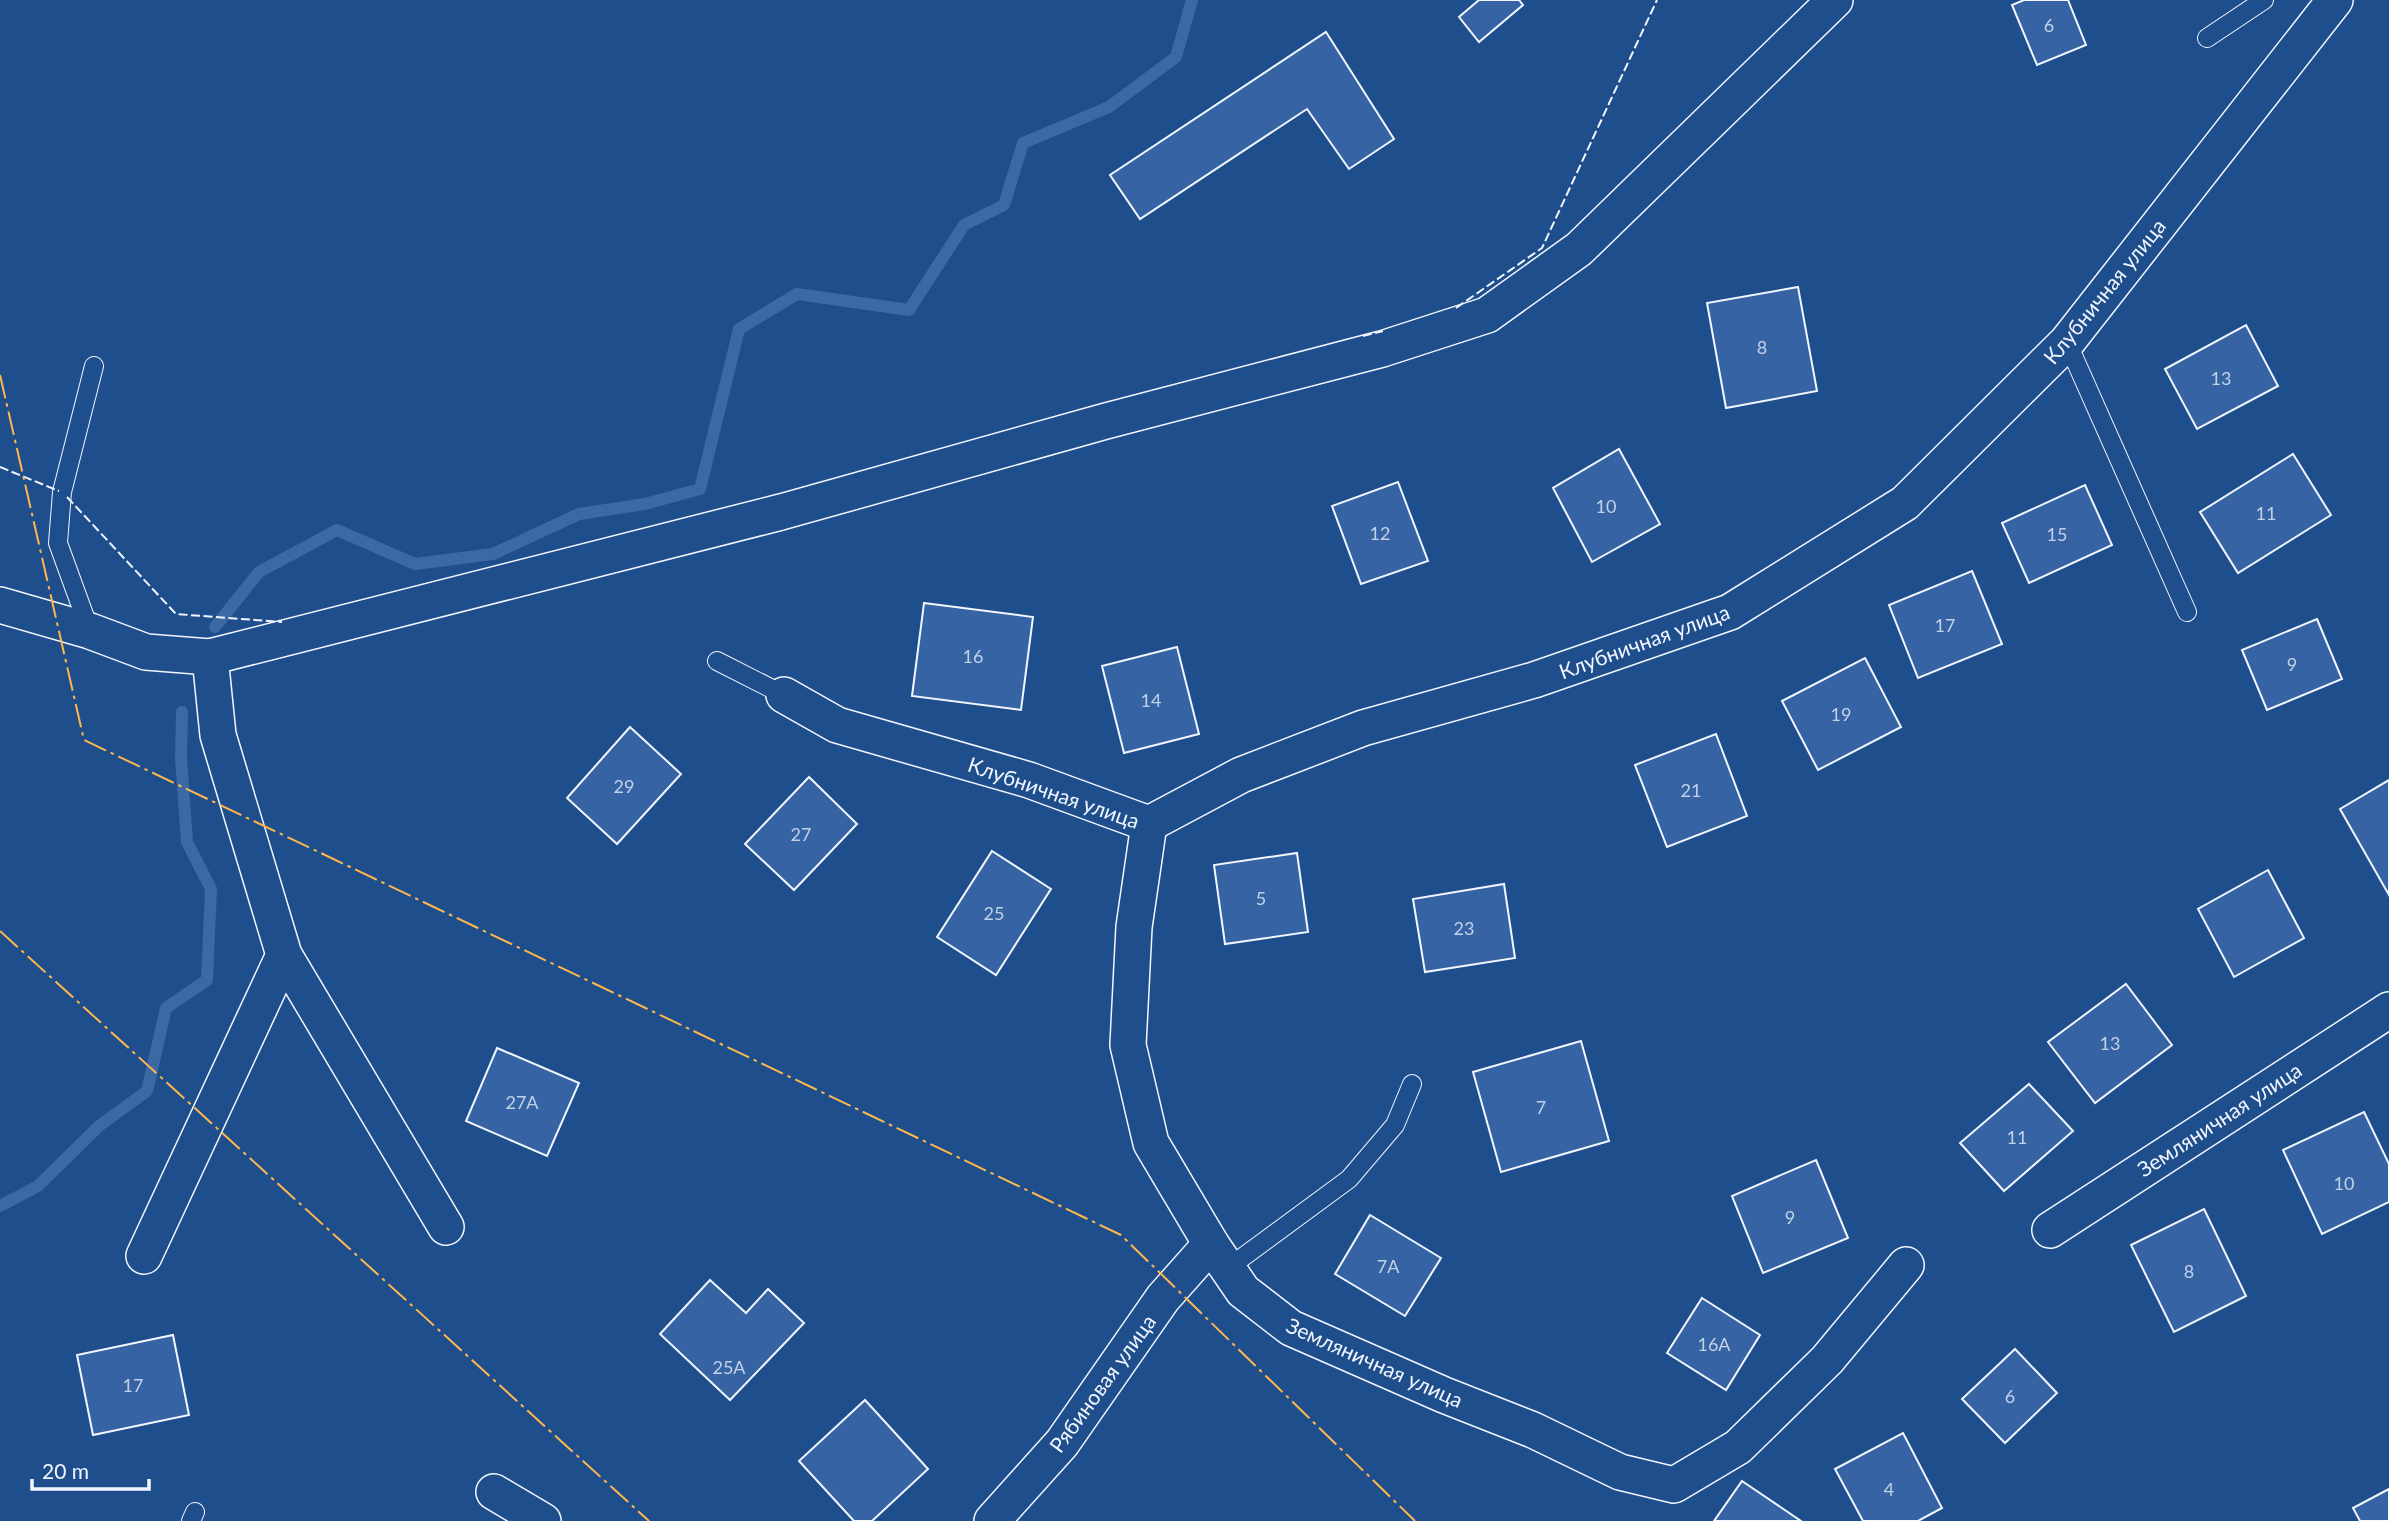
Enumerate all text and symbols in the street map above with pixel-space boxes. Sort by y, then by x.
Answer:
house number: 6 [2044,14,2054,36]
street label: Клубничная улица [2038,213,2170,369]
house number: 8 [1757,336,1767,358]
house number: 13 [2211,367,2231,389]
house number: 10 [1596,495,1616,517]
house number: 11 [2256,502,2276,524]
house number: 12 [1370,522,1390,544]
house number: 15 [2047,523,2067,545]
street label: Клубничная улица [1555,599,1733,683]
house number: 17 [1935,614,1955,636]
house number: 16 [963,645,983,667]
house number: 9 [2287,653,2297,675]
house number: 14 [1141,689,1161,711]
house number: 19 [1831,703,1851,725]
street label: Клубничная улица [965,751,1143,833]
house number: 29 [614,775,634,797]
house number: 21 [1681,779,1701,801]
house number: 27 [791,823,811,845]
house number: 5 [1256,887,1266,909]
house number: 25 [984,902,1004,924]
house number: 23 [1454,917,1474,939]
house number: 13 [2100,1032,2120,1054]
street label: Земляничная улица [2132,1057,2306,1181]
house number: 27А [505,1091,539,1113]
house number: 7 [1536,1096,1546,1118]
house number: 11 [2007,1126,2027,1148]
house number: 10 [2334,1172,2354,1194]
house number: 9 [1785,1206,1795,1228]
house number: 7А [1377,1255,1400,1277]
house number: 8 [2184,1260,2194,1282]
street label: Рябиновая улица [1044,1309,1160,1457]
street label: Земляничная улица [1283,1312,1467,1412]
house number: 16А [1697,1333,1731,1355]
house number: 25А [712,1356,746,1378]
house number: 17 [123,1374,143,1396]
house number: 6 [2005,1385,2015,1407]
scale bar [32,1448,149,1492]
text: 20 m [42,1458,89,1483]
house number: 4 [1884,1478,1894,1500]

